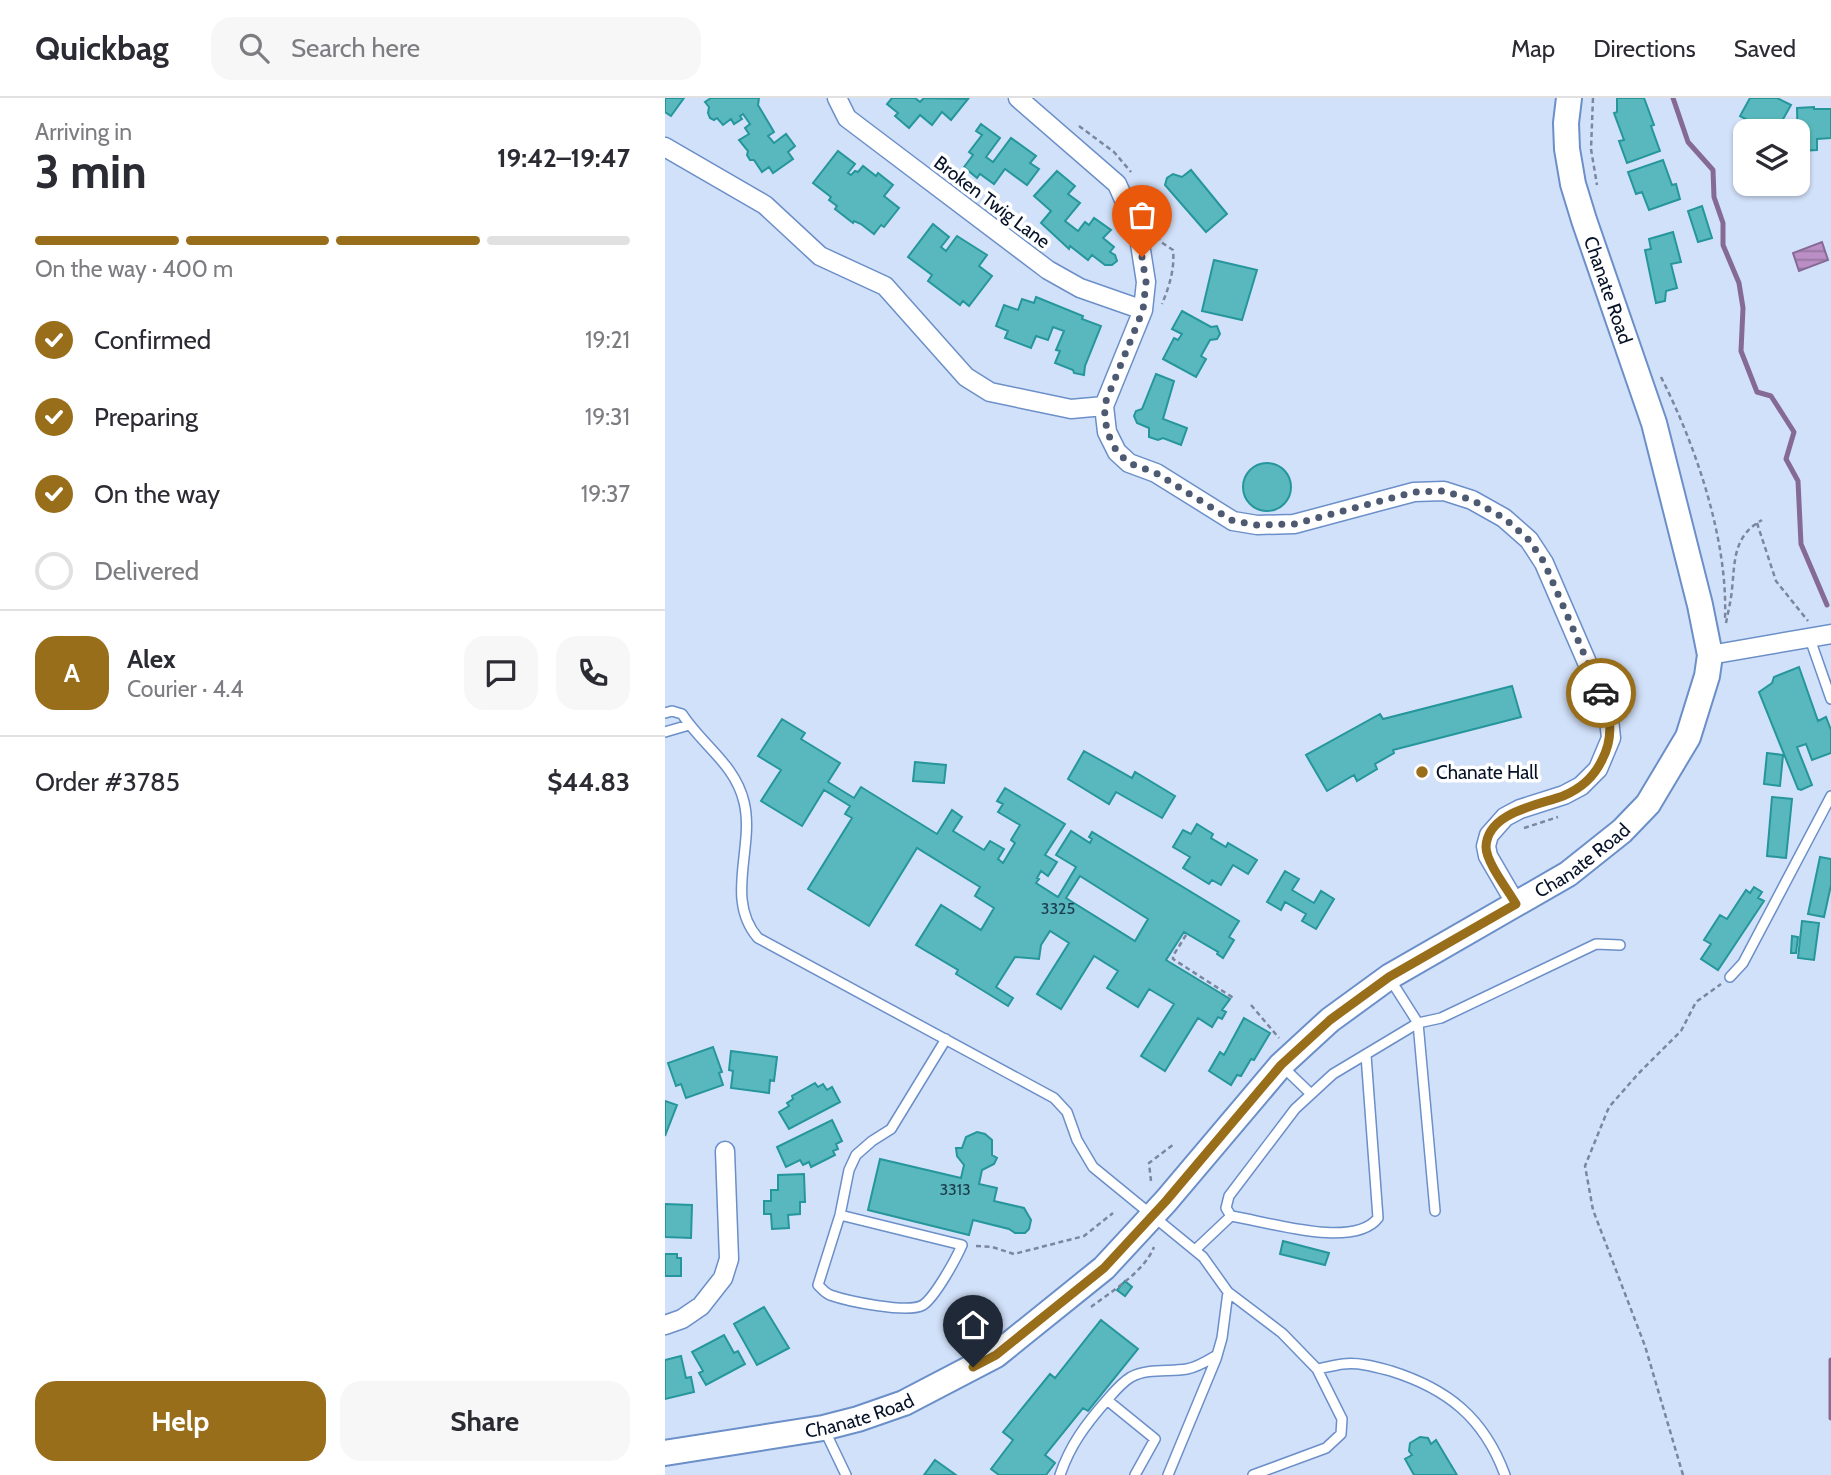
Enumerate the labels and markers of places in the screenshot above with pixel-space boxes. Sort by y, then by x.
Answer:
pin [1112,185,1172,257]
place label: Chanate Hall [1436,761,1539,784]
marker: Chanate Hall [1414,764,1430,780]
pin [943,1295,1003,1367]

